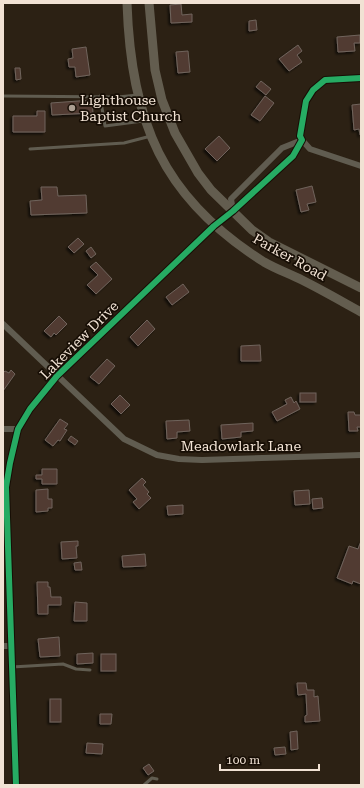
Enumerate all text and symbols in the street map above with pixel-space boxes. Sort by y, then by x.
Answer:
place label: Lighthouse Baptist Church [80,92,181,124]
marker: Lighthouse Baptist Church [67,103,77,113]
street label: Parker Road [250,230,330,284]
street label: Lakeview Drive [37,297,122,382]
street label: Meadowlark Lane [181,438,301,454]
scale bar [220,746,319,772]
text: 100 m [226,753,260,767]

